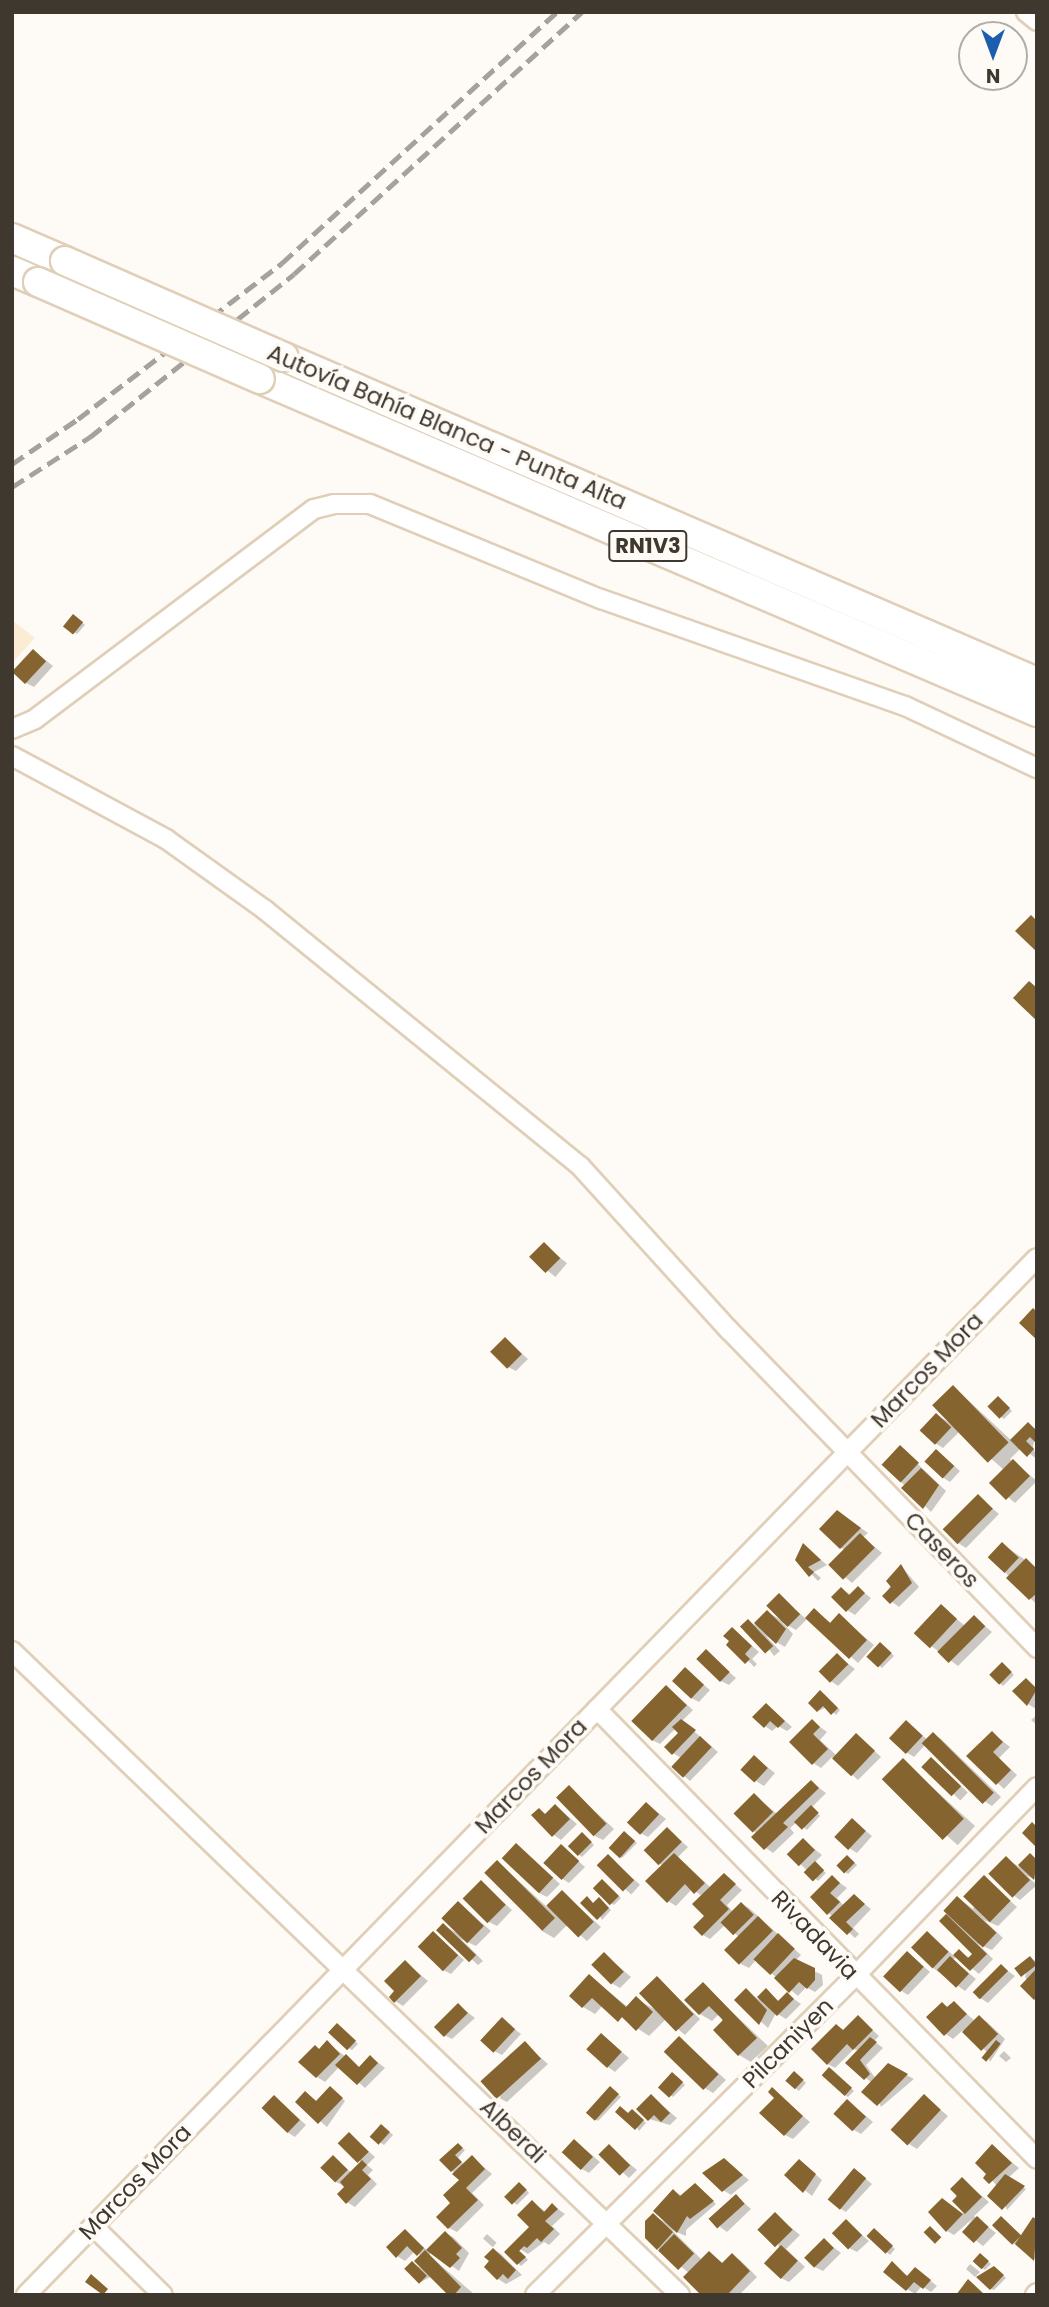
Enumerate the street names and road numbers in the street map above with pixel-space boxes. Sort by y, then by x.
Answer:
street label: Autovía Bahía Blanca - Punta Alta [263,339,631,515]
road number: RN1V3 [608,528,688,564]
street label: Marcos Mora [865,1307,989,1433]
street label: Caseros [899,1506,985,1594]
street label: Marcos Mora [469,1713,593,1839]
street label: Rivadavia [766,1885,864,1985]
street label: Pilcaniyen [737,1992,839,2094]
street label: Alberdi [474,2093,552,2169]
street label: Marcos Mora [73,2119,197,2245]

